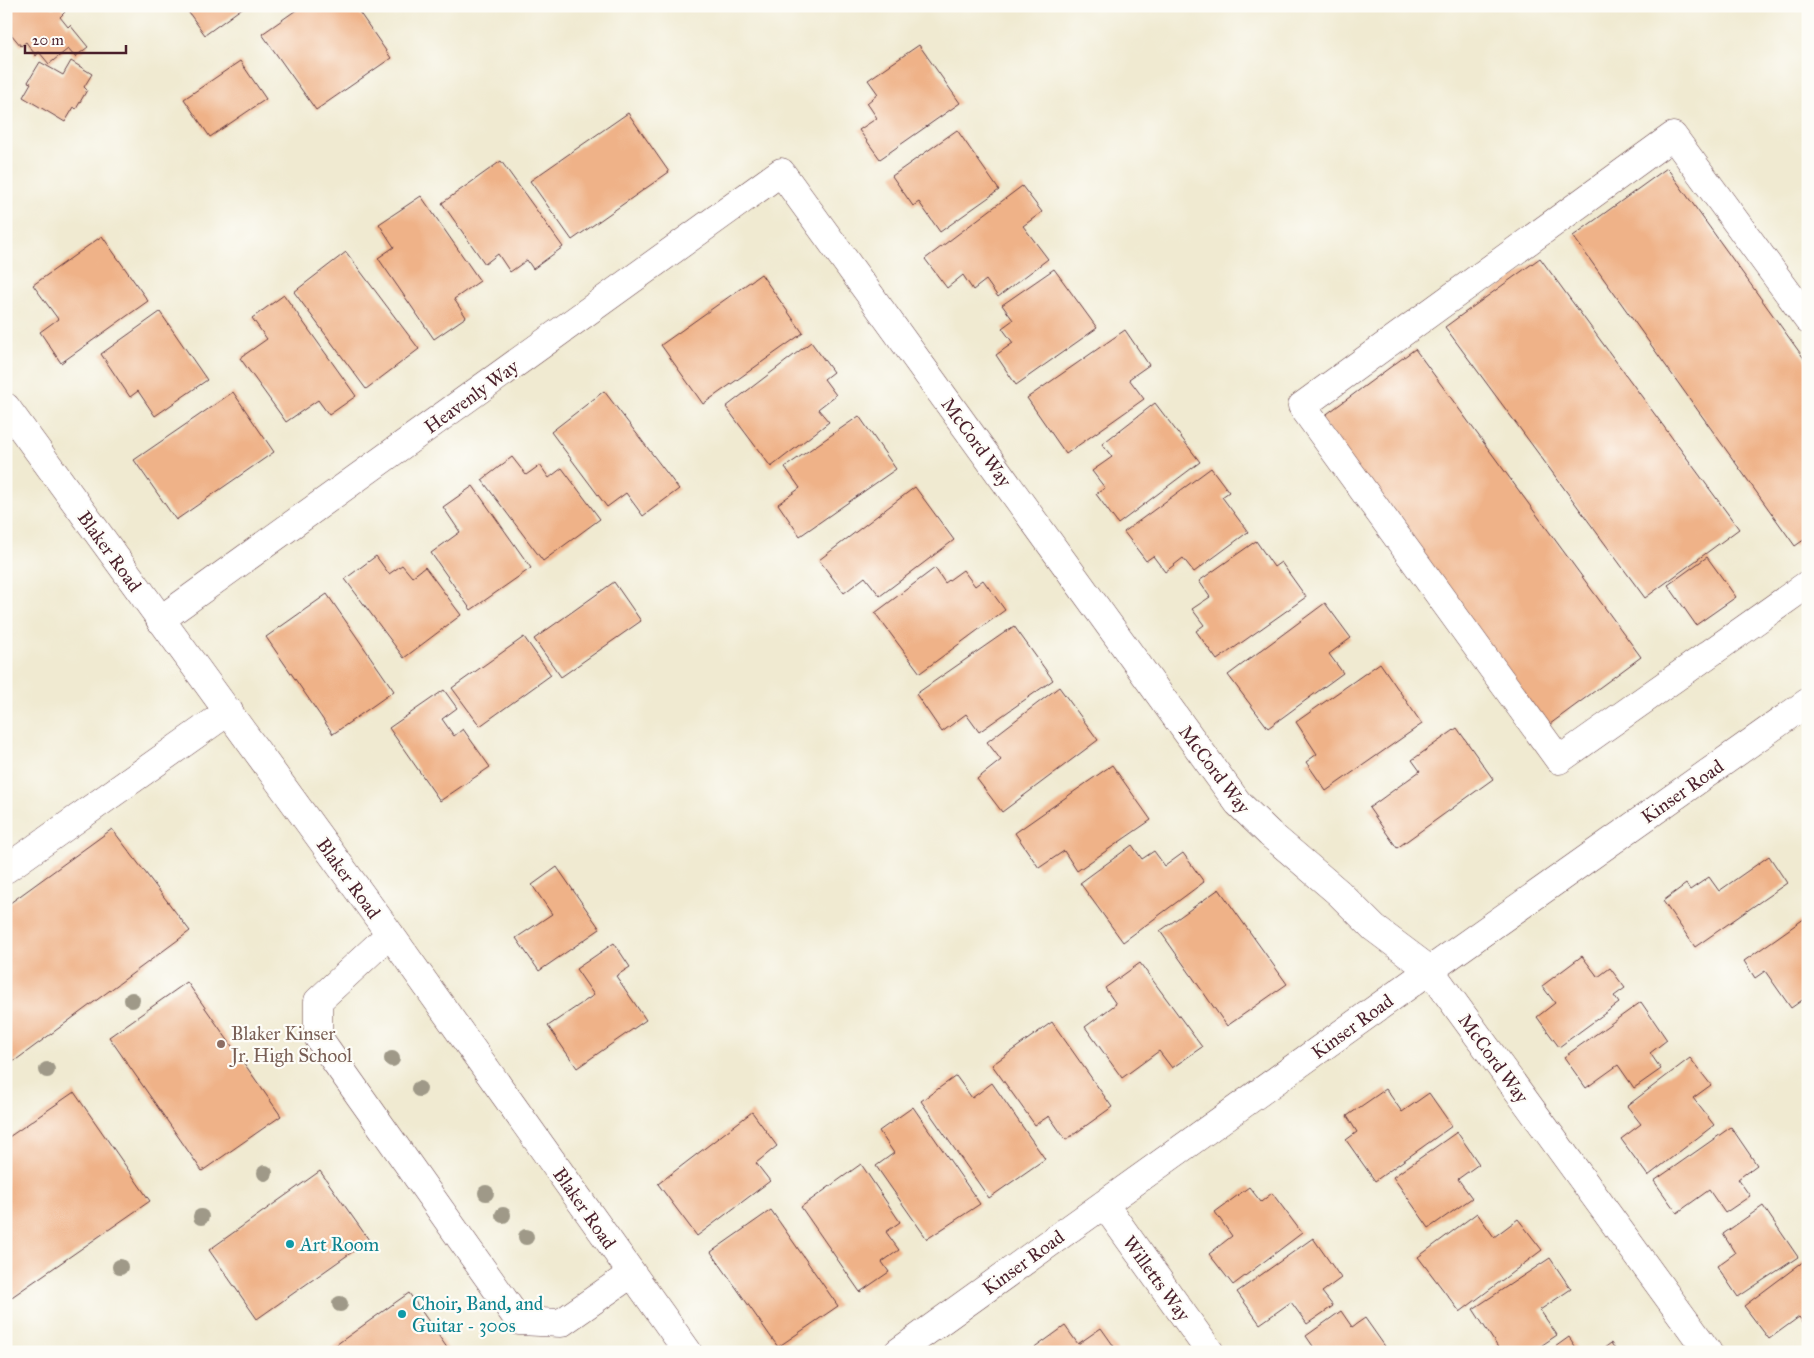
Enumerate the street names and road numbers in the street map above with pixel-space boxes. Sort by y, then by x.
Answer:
street label: Heavenly Way [420,354,524,438]
street label: McCord Way [937,393,1017,492]
street label: Blaker Road [73,507,147,596]
street label: McCord Way [1174,721,1256,819]
street label: Kinser Road [1637,754,1728,828]
street label: Blaker Road [312,834,386,923]
street label: Kinser Road [1307,989,1398,1064]
street label: McCord Way [1454,1009,1534,1108]
street label: Blaker Road [548,1163,621,1254]
street label: Kinser Road [978,1225,1069,1300]
street label: Willetts Way [1118,1231,1196,1326]

